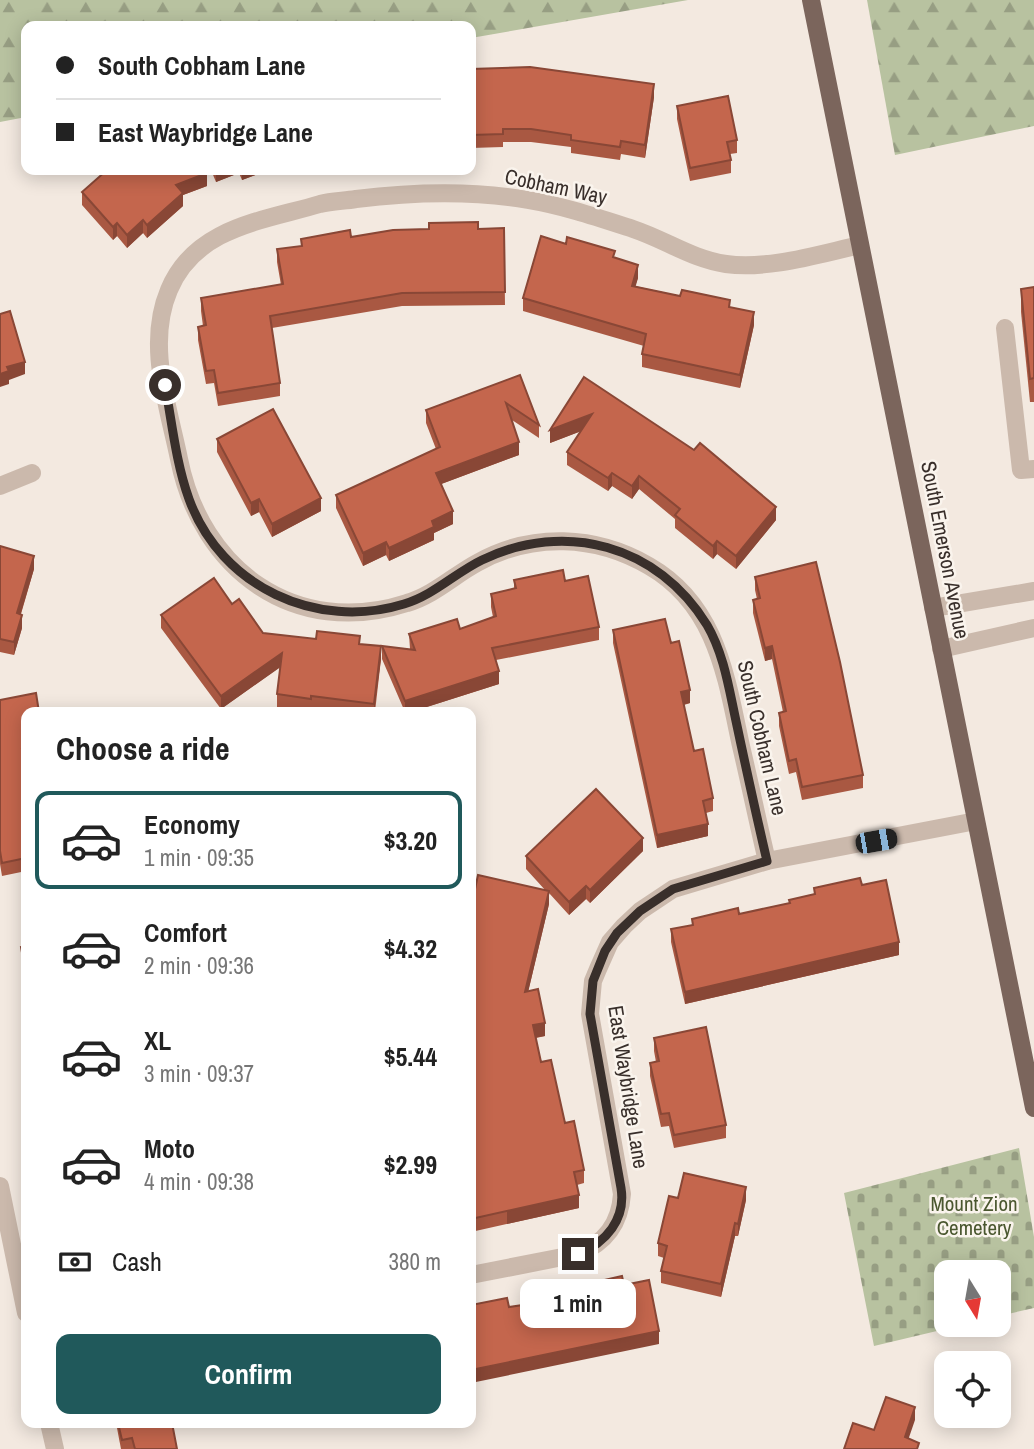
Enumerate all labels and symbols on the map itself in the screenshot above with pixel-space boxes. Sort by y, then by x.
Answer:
street label: Cobham Way [502,162,610,212]
route start [149,369,181,401]
street label: South Emerson Avenue [914,458,977,641]
street label: South Cobham Lane [731,658,794,818]
car [854,827,899,855]
street label: East Waybridge Lane [601,1003,656,1171]
park label: Mount Zion Cemetery [930,1189,1018,1242]
route end [562,1238,594,1270]
north arrow [934,1260,1012,1337]
callout: 1 min [520,1278,636,1328]

